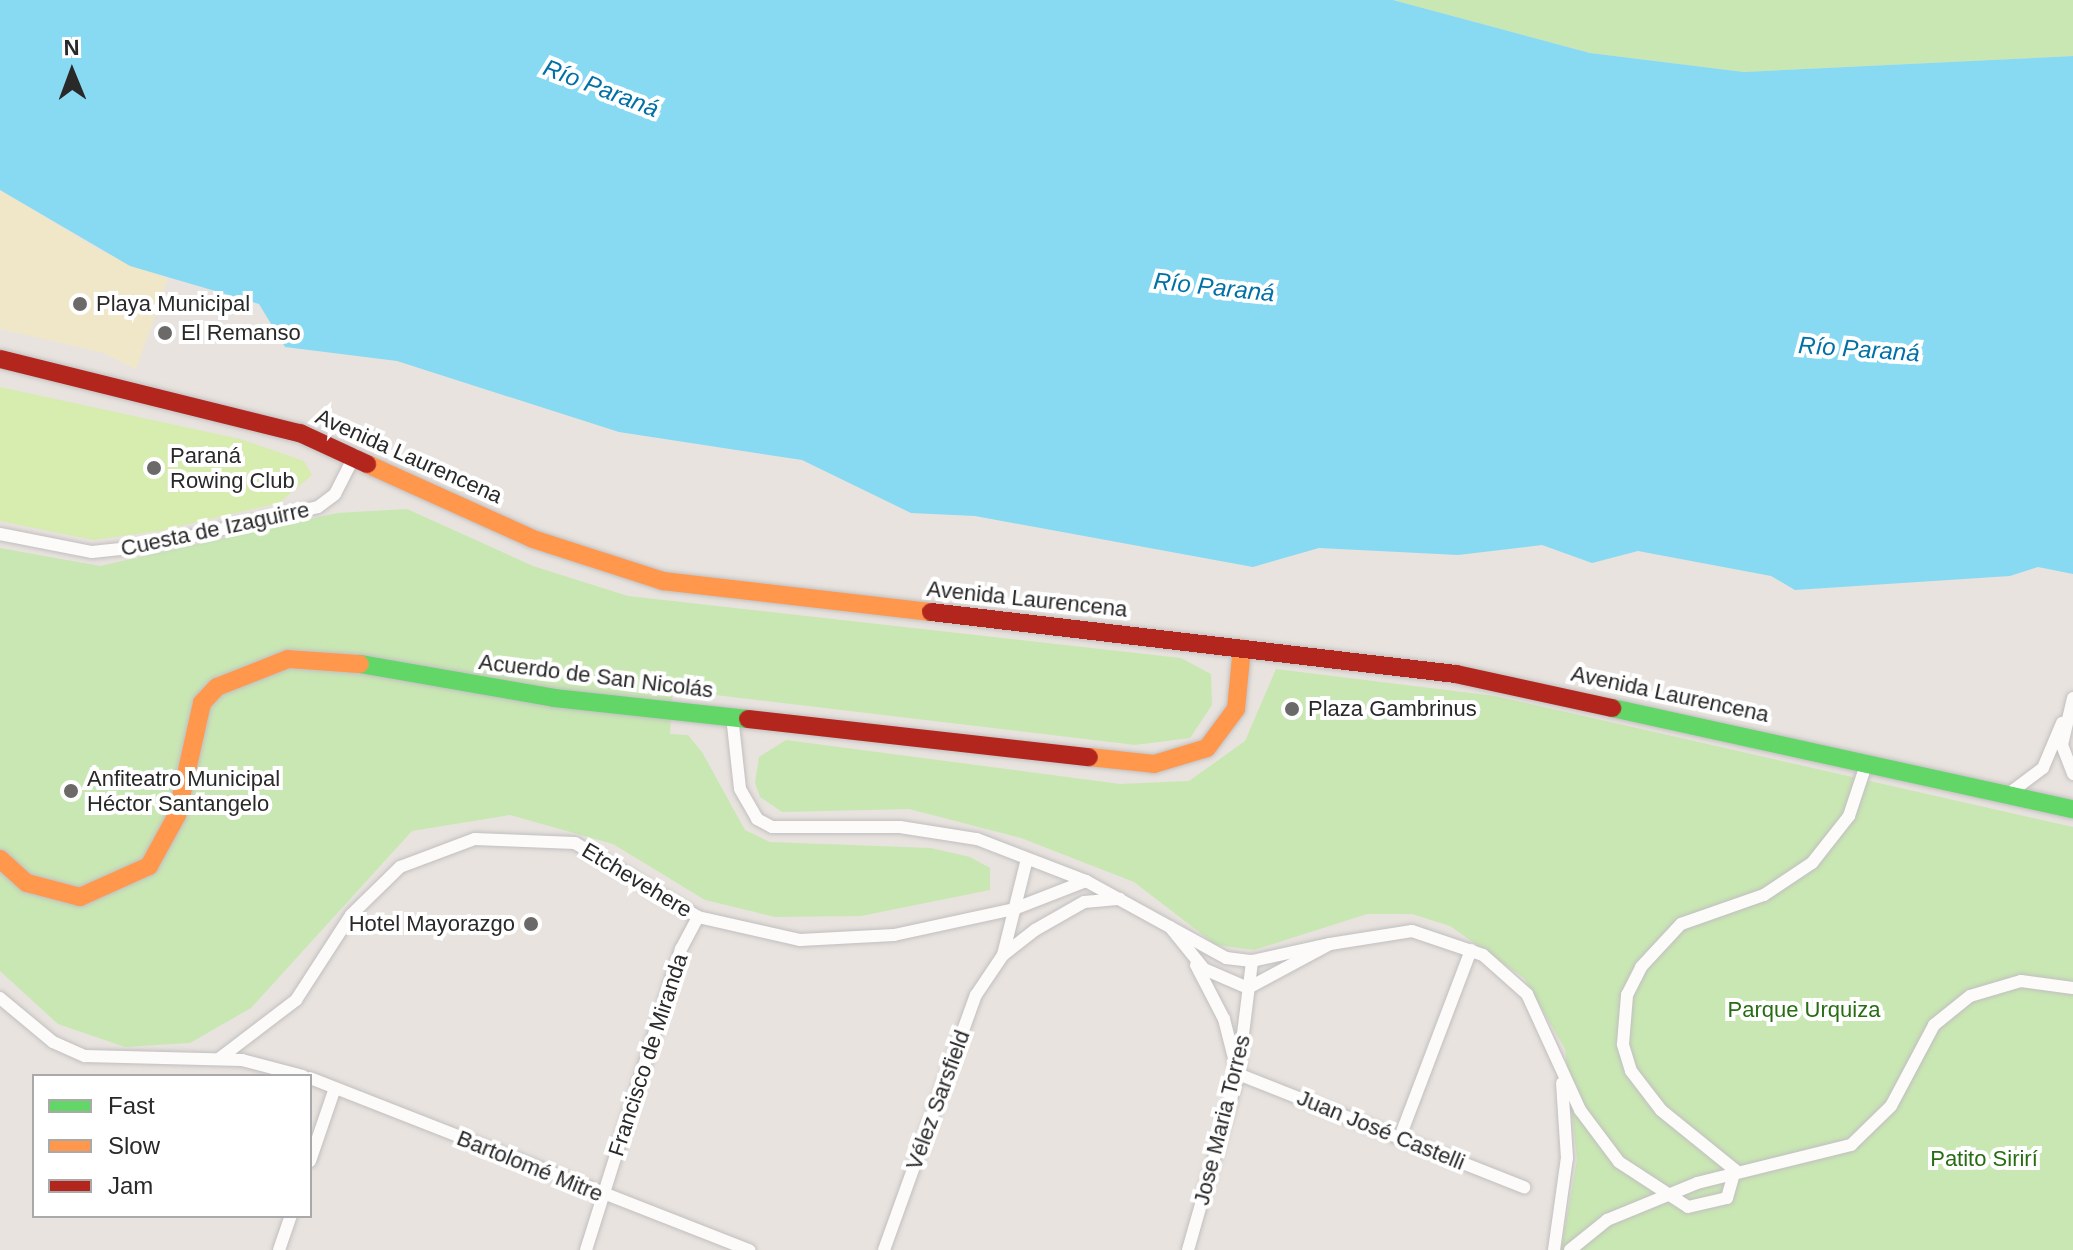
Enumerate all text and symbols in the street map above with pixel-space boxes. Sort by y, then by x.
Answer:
north arrow [32,32,112,112]
text: N [63,35,80,60]
water label: Río Paraná [539,53,663,123]
water label: Río Paraná [1152,266,1276,308]
place label: Playa Municipal [96,291,250,317]
marker: Playa Municipal [71,295,89,313]
place label: El Remanso [181,320,301,346]
marker: El Remanso [156,324,174,342]
water label: Río Paraná [1797,330,1921,368]
street label: Avenida Laurencena [312,403,506,509]
place label: Paraná Rowing Club [170,442,295,494]
marker: Paraná Rowing Club [145,459,163,477]
street label: Cuesta de Izaguirre [118,496,312,562]
street label: Avenida Laurencena [925,575,1129,623]
street label: Acuerdo de San Nicolás [477,649,715,703]
street label: Avenida Laurencena [1569,660,1771,728]
place label: Plaza Gambrinus [1308,696,1477,722]
marker: Plaza Gambrinus [1283,700,1301,718]
place label: Anfiteatro Municipal Héctor Santangelo [87,765,280,816]
marker: Anfiteatro Municipal Héctor Santangelo [62,782,80,800]
street label: Etchevehere [577,837,697,923]
place label: Hotel Mayorazgo [349,911,515,937]
marker: Hotel Mayorazgo [522,915,540,933]
street label: Francisco de Miranda [603,950,693,1160]
park label: Parque Urquiza [1728,997,1880,1023]
street label: Vélez Sarsfield [901,1027,975,1173]
street label: Jose Maria Torres [1188,1032,1256,1208]
legend [32,1074,312,1218]
street label: Juan José Castelli [1293,1084,1469,1176]
text: Fast [108,1092,155,1119]
street label: Bartolomé Mitre [453,1125,607,1207]
text: Slow [108,1132,160,1159]
park label: Patito Sirirí [1930,1146,2038,1172]
text: Jam [108,1172,153,1199]

